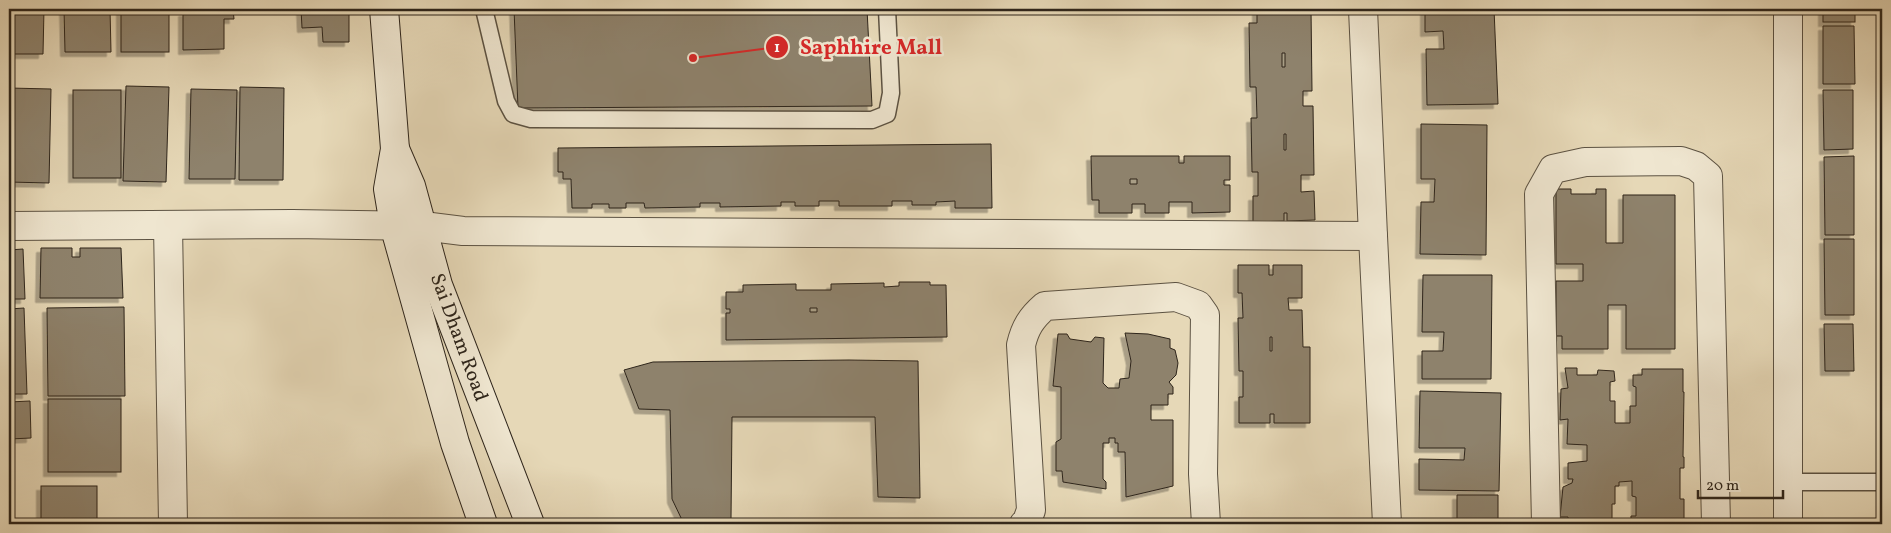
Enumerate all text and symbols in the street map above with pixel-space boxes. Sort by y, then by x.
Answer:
callout: Saphhire Mall [765,29,952,65]
text: Saphhire Mall [800,34,942,63]
text: 1 [774,38,780,59]
street label: Sai Dham Road [422,270,494,406]
scale bar [1698,468,1784,500]
text: 20 m [1706,476,1739,497]

